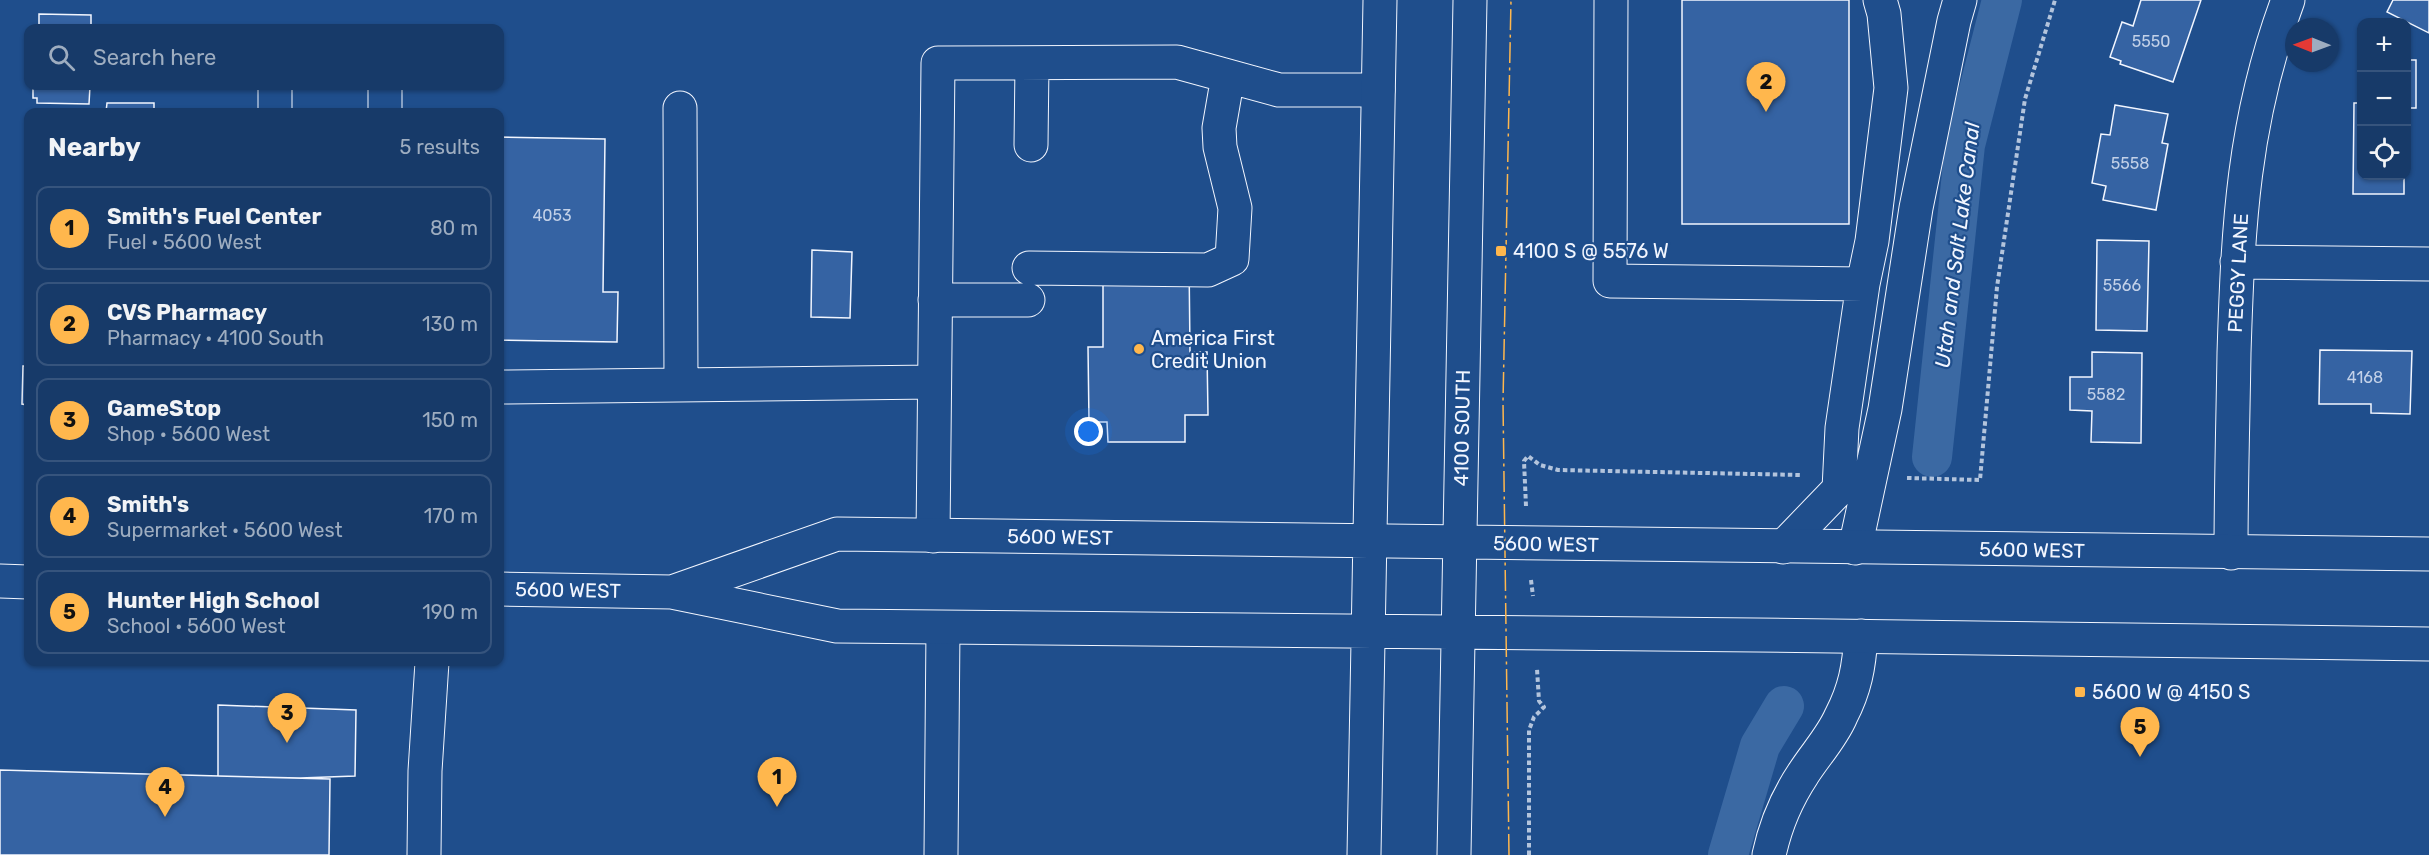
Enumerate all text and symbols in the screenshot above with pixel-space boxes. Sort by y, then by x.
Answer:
north arrow [2285,18,2339,72]
map controls [2357,18,2411,180]
button: + [2357,18,2411,72]
search box [24,24,504,90]
house number: 5550 [2132,32,2170,51]
icon: search [45,41,78,74]
text: Search here [93,44,216,71]
pin: 2 [1746,63,1786,112]
button: − [2357,72,2411,126]
water label: Utah and Salt Lake Canal [1930,120,1985,369]
button: locate [2357,126,2411,180]
text: Nearby [48,132,141,163]
text: 5 results [399,135,480,159]
house number: 5558 [2111,154,2149,173]
text: Smith's Fuel Center [107,203,321,230]
house number: 4053 [532,206,572,225]
street label: PEGGY LANE [2223,213,2253,333]
text: 1 [65,216,74,240]
text: 80 m [430,216,478,240]
text: Fuel · 5600 West [107,230,262,254]
place label: 4100 S @ 5576 W [1513,239,1669,263]
marker: 4100 S @ 5576 W [1494,244,1508,258]
house number: 5566 [2103,276,2141,295]
text: CVS Pharmacy [107,299,267,326]
text: 2 [63,312,76,336]
text: 130 m [422,312,478,336]
text: Pharmacy · 4100 South [107,326,324,350]
place label: America First Credit Union [1151,326,1275,373]
marker: America First Credit Union [1132,342,1146,356]
house number: 4168 [2347,368,2383,387]
street label: 4100 SOUTH [1449,369,1475,487]
house number: 5582 [2087,385,2125,404]
text: GameStop [107,395,221,422]
text: 3 [63,408,76,432]
text: 150 m [422,408,478,432]
your location [1074,417,1103,446]
text: Shop · 5600 West [107,422,270,446]
text: Smith's [107,491,189,518]
text: 4 [63,504,76,528]
text: 170 m [424,504,478,528]
text: Supermarket · 5600 West [107,518,343,542]
street label: 5600 WEST [1007,524,1114,550]
street label: 5600 WEST [1493,531,1600,557]
street label: 5600 WEST [1979,537,2086,563]
street label: 5600 WEST [515,577,622,603]
text: Hunter High School [107,587,320,614]
text: 5 [63,600,76,624]
text: 190 m [422,600,478,624]
text: School · 5600 West [107,614,286,638]
place label: 5600 W @ 4150 S [2092,680,2251,704]
marker: 5600 W @ 4150 S [2073,685,2087,699]
pin: 3 [268,694,306,743]
pin: 5 [2120,708,2160,757]
pin: 1 [758,758,796,807]
pin: 4 [146,768,184,817]

